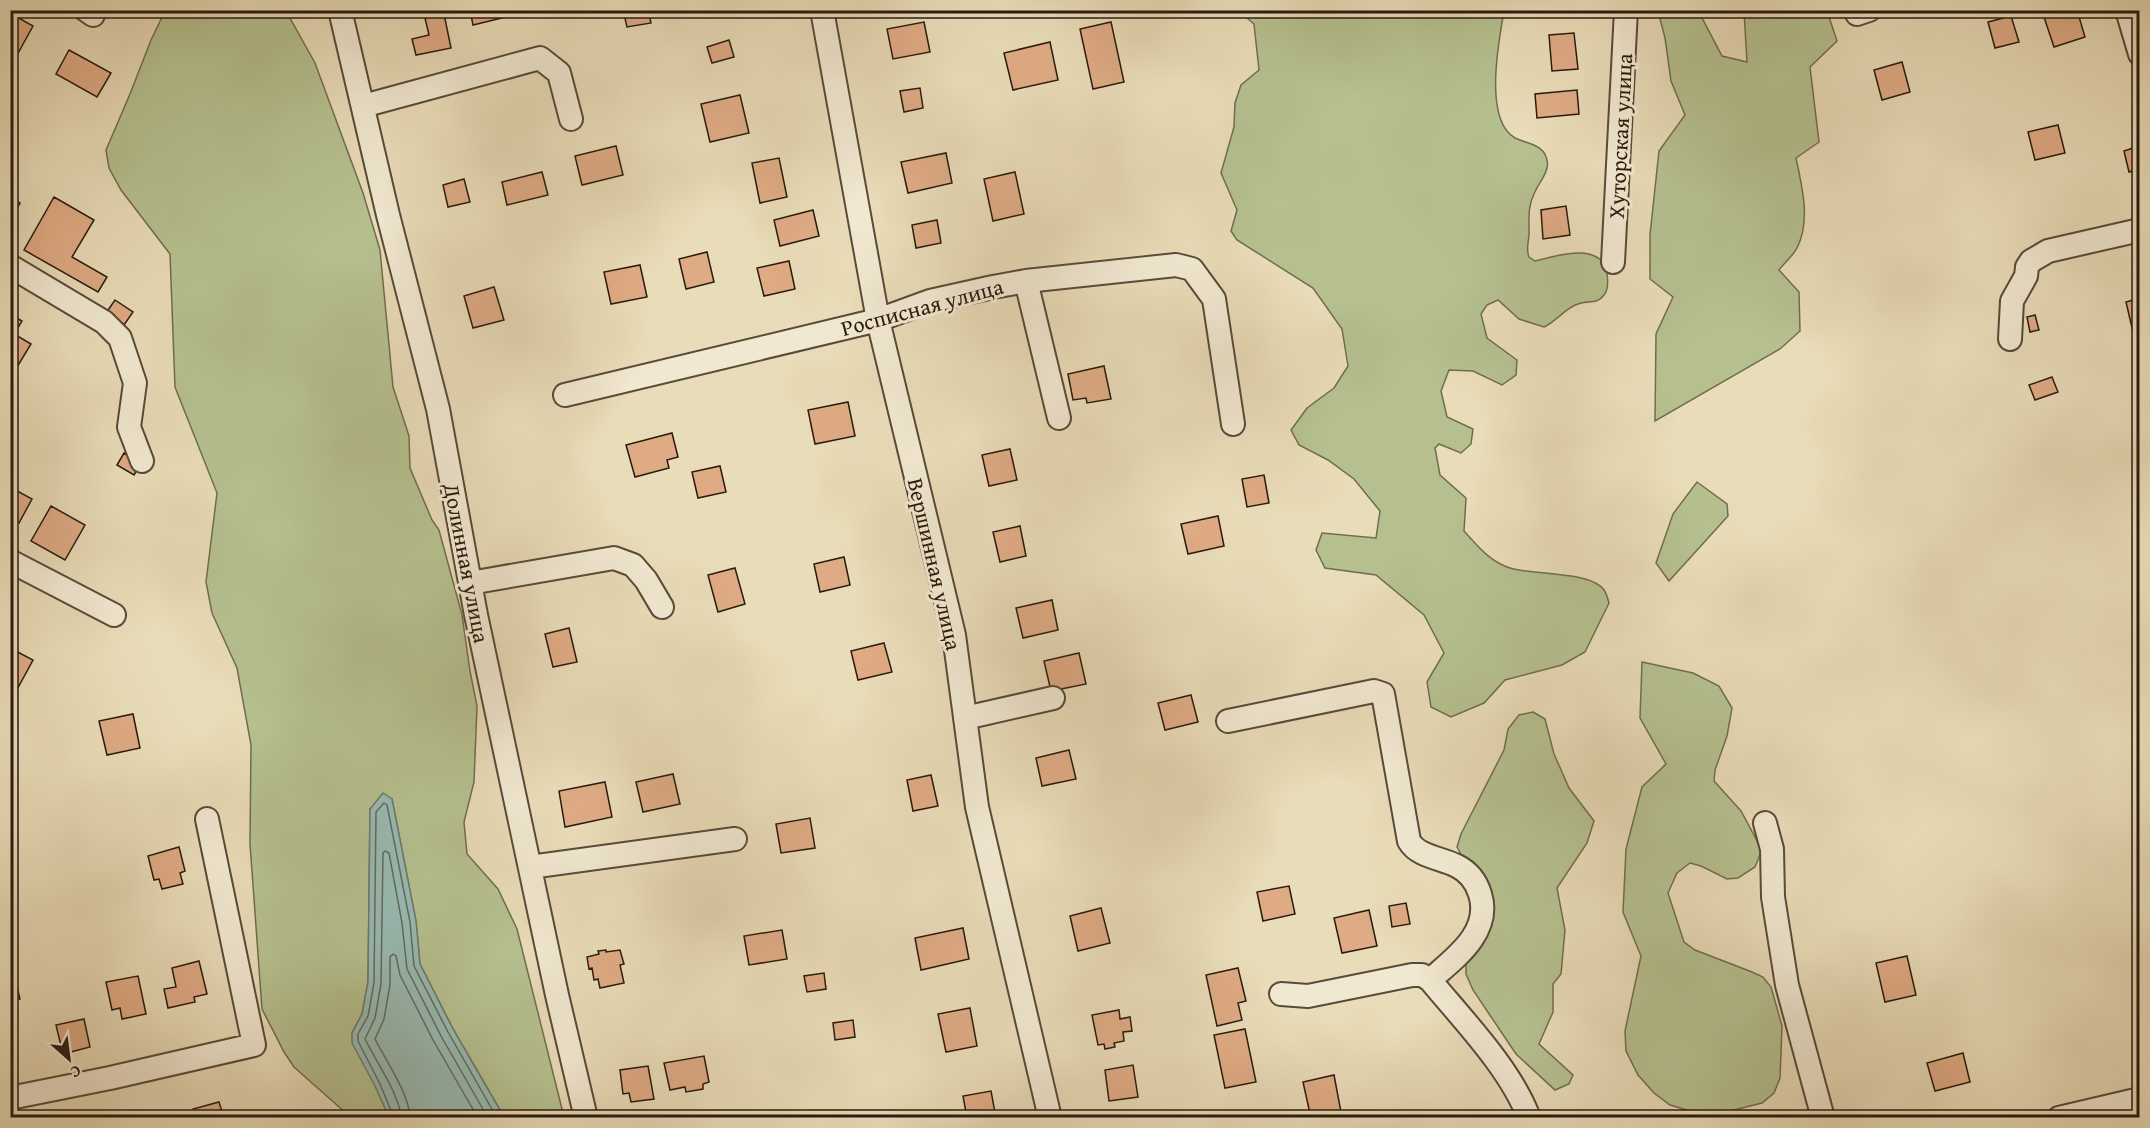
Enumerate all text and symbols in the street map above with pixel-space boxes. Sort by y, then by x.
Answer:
street label: Хуторская улица [1600,52,1640,220]
street label: Росписная улица [837,270,1007,344]
street label: Вершинная улица [900,475,970,654]
street label: Долинная улица [436,480,498,646]
north arrow [39,1029,99,1089]
text: С [66,1060,86,1085]

